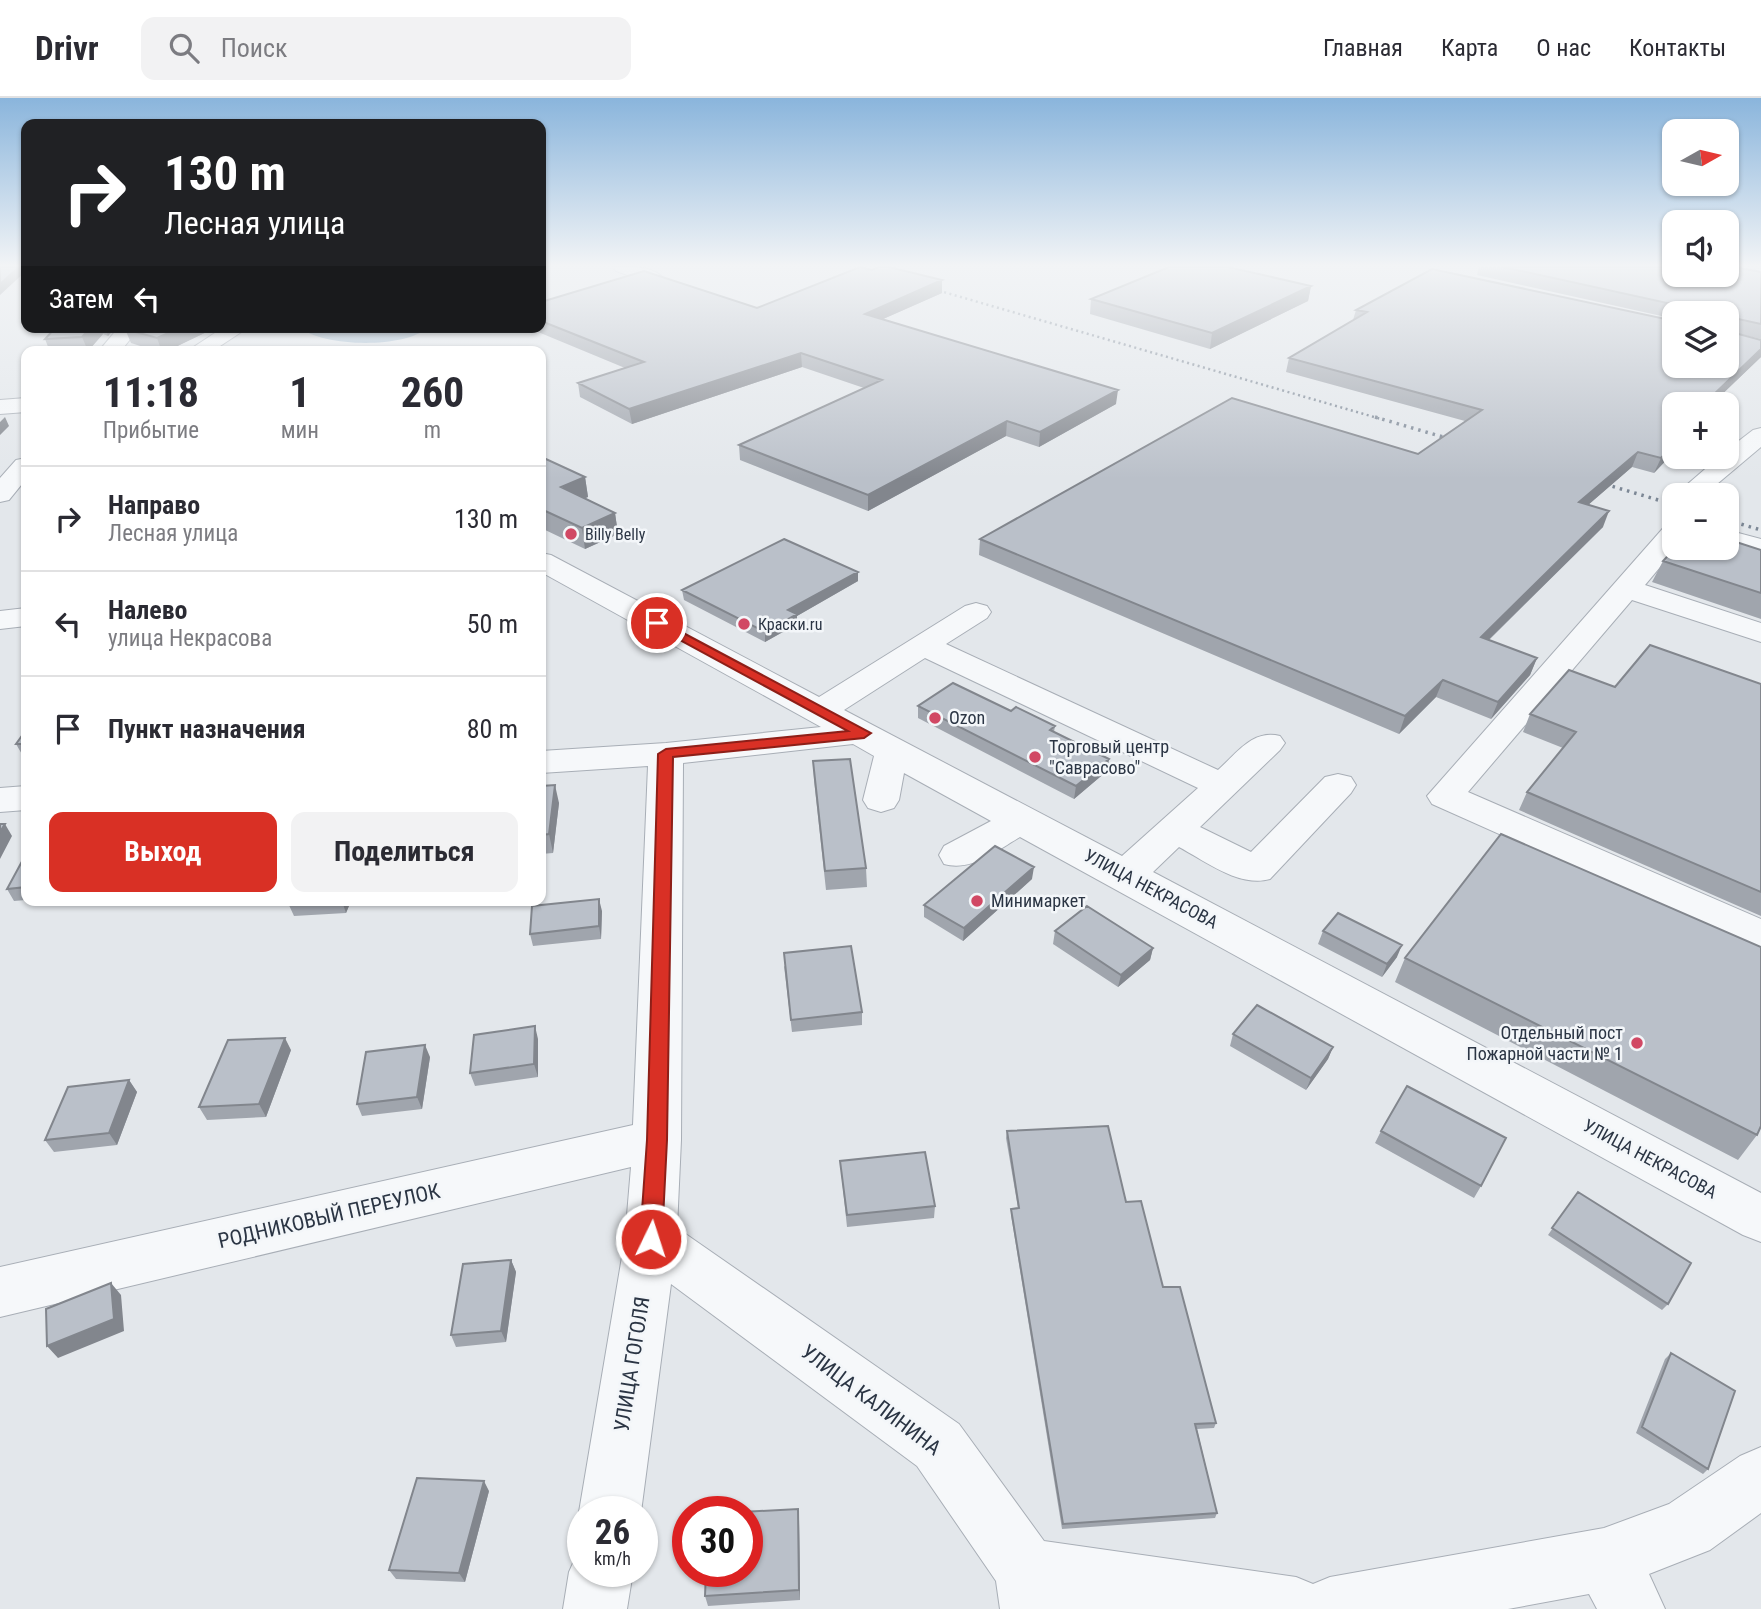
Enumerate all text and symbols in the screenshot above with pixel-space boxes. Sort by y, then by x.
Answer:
search box [141,17,631,80]
text: Drivr [35,29,99,68]
icon: search [165,29,203,67]
text: Поиск [221,33,288,63]
text: Главная [1323,34,1403,62]
text: Карта [1441,34,1498,62]
text: О нас [1536,34,1591,62]
text: Контакты [1629,34,1726,62]
north arrow [1662,119,1740,196]
map controls [1662,119,1739,560]
text: 130 m [164,145,286,202]
icon: right [49,147,140,238]
text: Лесная улица [164,204,345,242]
button: sound [1662,210,1739,287]
icon: left [128,280,166,318]
text: Затем [49,284,114,314]
button: layers [1662,301,1739,378]
text: 11:18 [103,368,199,417]
text: 1 [289,368,310,417]
text: 260 [401,368,464,417]
button: + [1662,392,1739,469]
text: Прибытие [103,417,199,444]
text: мин [281,417,319,444]
text: m [424,417,441,444]
button: − [1662,483,1739,560]
text: Направо [108,490,200,520]
icon: right [49,500,87,538]
text: 130 m [454,504,518,534]
text: Лесная улица [108,520,238,547]
place label: Billy Belly [585,525,646,544]
marker: Billy Belly [563,526,579,542]
pin [627,593,687,653]
text: Налево [108,595,188,625]
icon: arrive [638,604,676,642]
icon: left [49,605,87,643]
text: 50 m [467,609,518,639]
place label: Краски.ru [758,615,822,634]
marker: Краски.ru [736,616,752,632]
text: улица Некрасова [108,625,272,652]
place label: Ozon [949,707,985,728]
icon: arrive [49,710,87,748]
marker: Ozon [927,710,943,726]
text: Пункт назначения [108,714,306,744]
text: 80 m [467,714,518,744]
place label: Торговый центр "Саврасово" [1049,736,1169,778]
marker: Торговый центр "Саврасово" [1027,749,1043,765]
button: Выход [49,812,277,892]
button: Поделиться [291,812,518,892]
street label: УЛИЦА НЕКРАСОВА [1081,844,1222,933]
place label: Минимаркет [991,890,1086,911]
marker: Минимаркет [969,893,985,909]
place label: Отдельный пост Пожарной части № 1 [1467,1022,1623,1064]
marker: Отдельный пост Пожарной части № 1 [1629,1035,1645,1051]
street label: УЛИЦА НЕКРАСОВА [1580,1114,1721,1203]
street label: РОДНИКОВЫЙ ПЕРЕУЛОК [216,1179,442,1253]
position arrow [614,1202,688,1276]
street label: УЛИЦА ГОГОЛЯ [609,1295,655,1433]
street label: УЛИЦА КАЛИНИНА [796,1340,946,1460]
speed limit sign: 30 [672,1496,763,1587]
text: 26 [595,1512,630,1553]
text: km/h [594,1548,631,1569]

